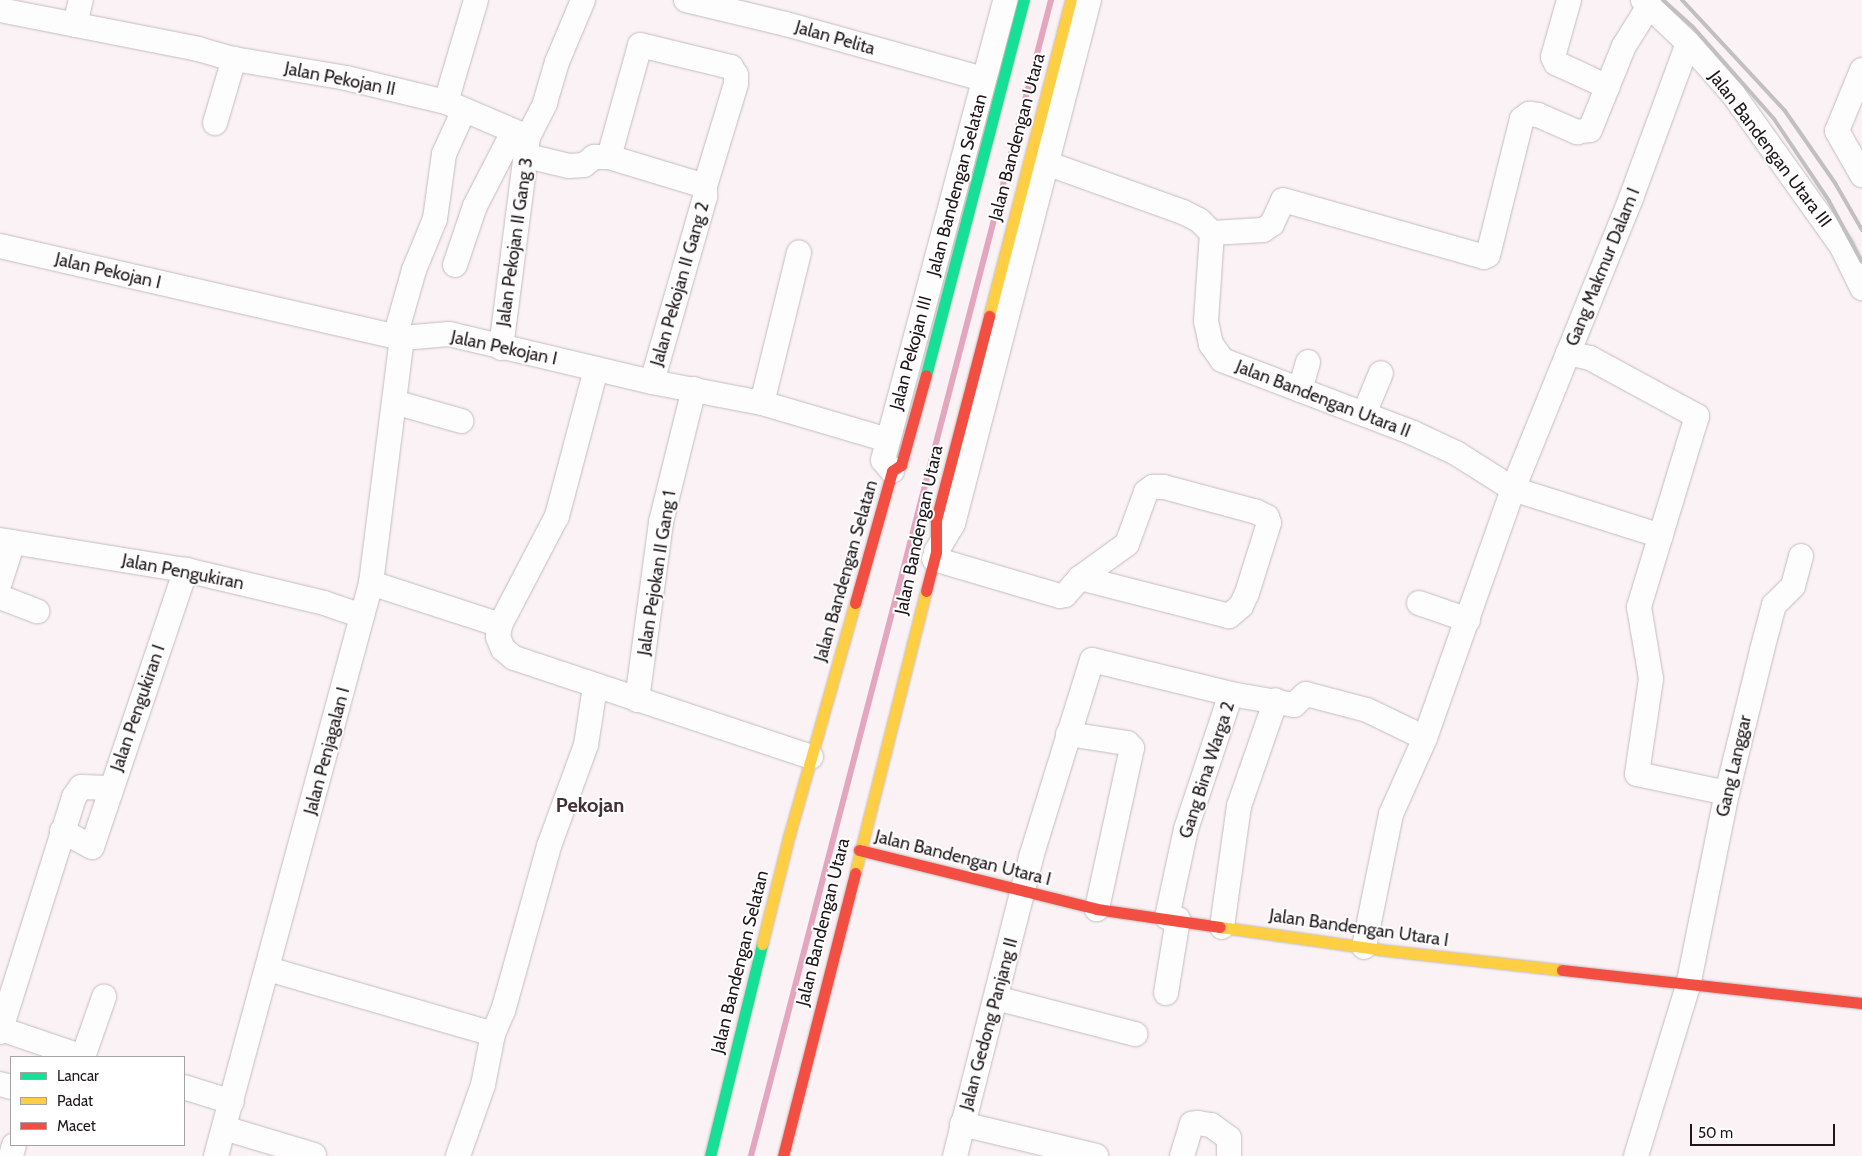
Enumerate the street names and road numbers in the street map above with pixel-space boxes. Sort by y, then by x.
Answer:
street label: Jalan Pelita [793,16,877,60]
street label: Jalan Bandengan Utara [984,51,1050,223]
street label: Jalan Pekojan II [283,58,397,100]
street label: Jalan Bandengan Utara III [1704,67,1836,231]
street label: Jalan Bandengan Selatan [922,92,992,278]
street label: Jalan Pekojan II Gang 3 [492,156,538,328]
street label: Gang Makmur Dalam I [1561,185,1645,349]
street label: Jalan Pekojan II Gang 2 [646,199,714,369]
street label: Jalan Pekojan I [53,248,163,294]
street label: Jalan Pekojan III [885,294,937,412]
street label: Jalan Pekojan I [449,326,559,370]
street label: Jalan Bandengan Utara II [1233,356,1413,442]
street label: Jalan Bandengan Utara [891,443,947,617]
street label: Jalan Bandengan Selatan [810,478,882,664]
street label: Jalan Pejokan II Gang 1 [633,489,681,657]
street label: Jalan Pengukiran [120,550,246,594]
street label: Jalan Pengukiran I [106,642,170,774]
street label: Jalan Penjagalan I [300,685,354,817]
street label: Gang Bina Warga 2 [1175,699,1239,841]
street label: Gang Langgar [1712,713,1756,819]
street label: Jalan Bandengan Utara I [873,826,1053,890]
street label: Jalan Bandengan Utara [792,836,854,1008]
street label: Jalan Bandengan Selatan [707,868,773,1056]
street label: Jalan Bandengan Utara I [1268,905,1450,951]
street label: Jalan Gedong Panjang II [956,935,1022,1113]

